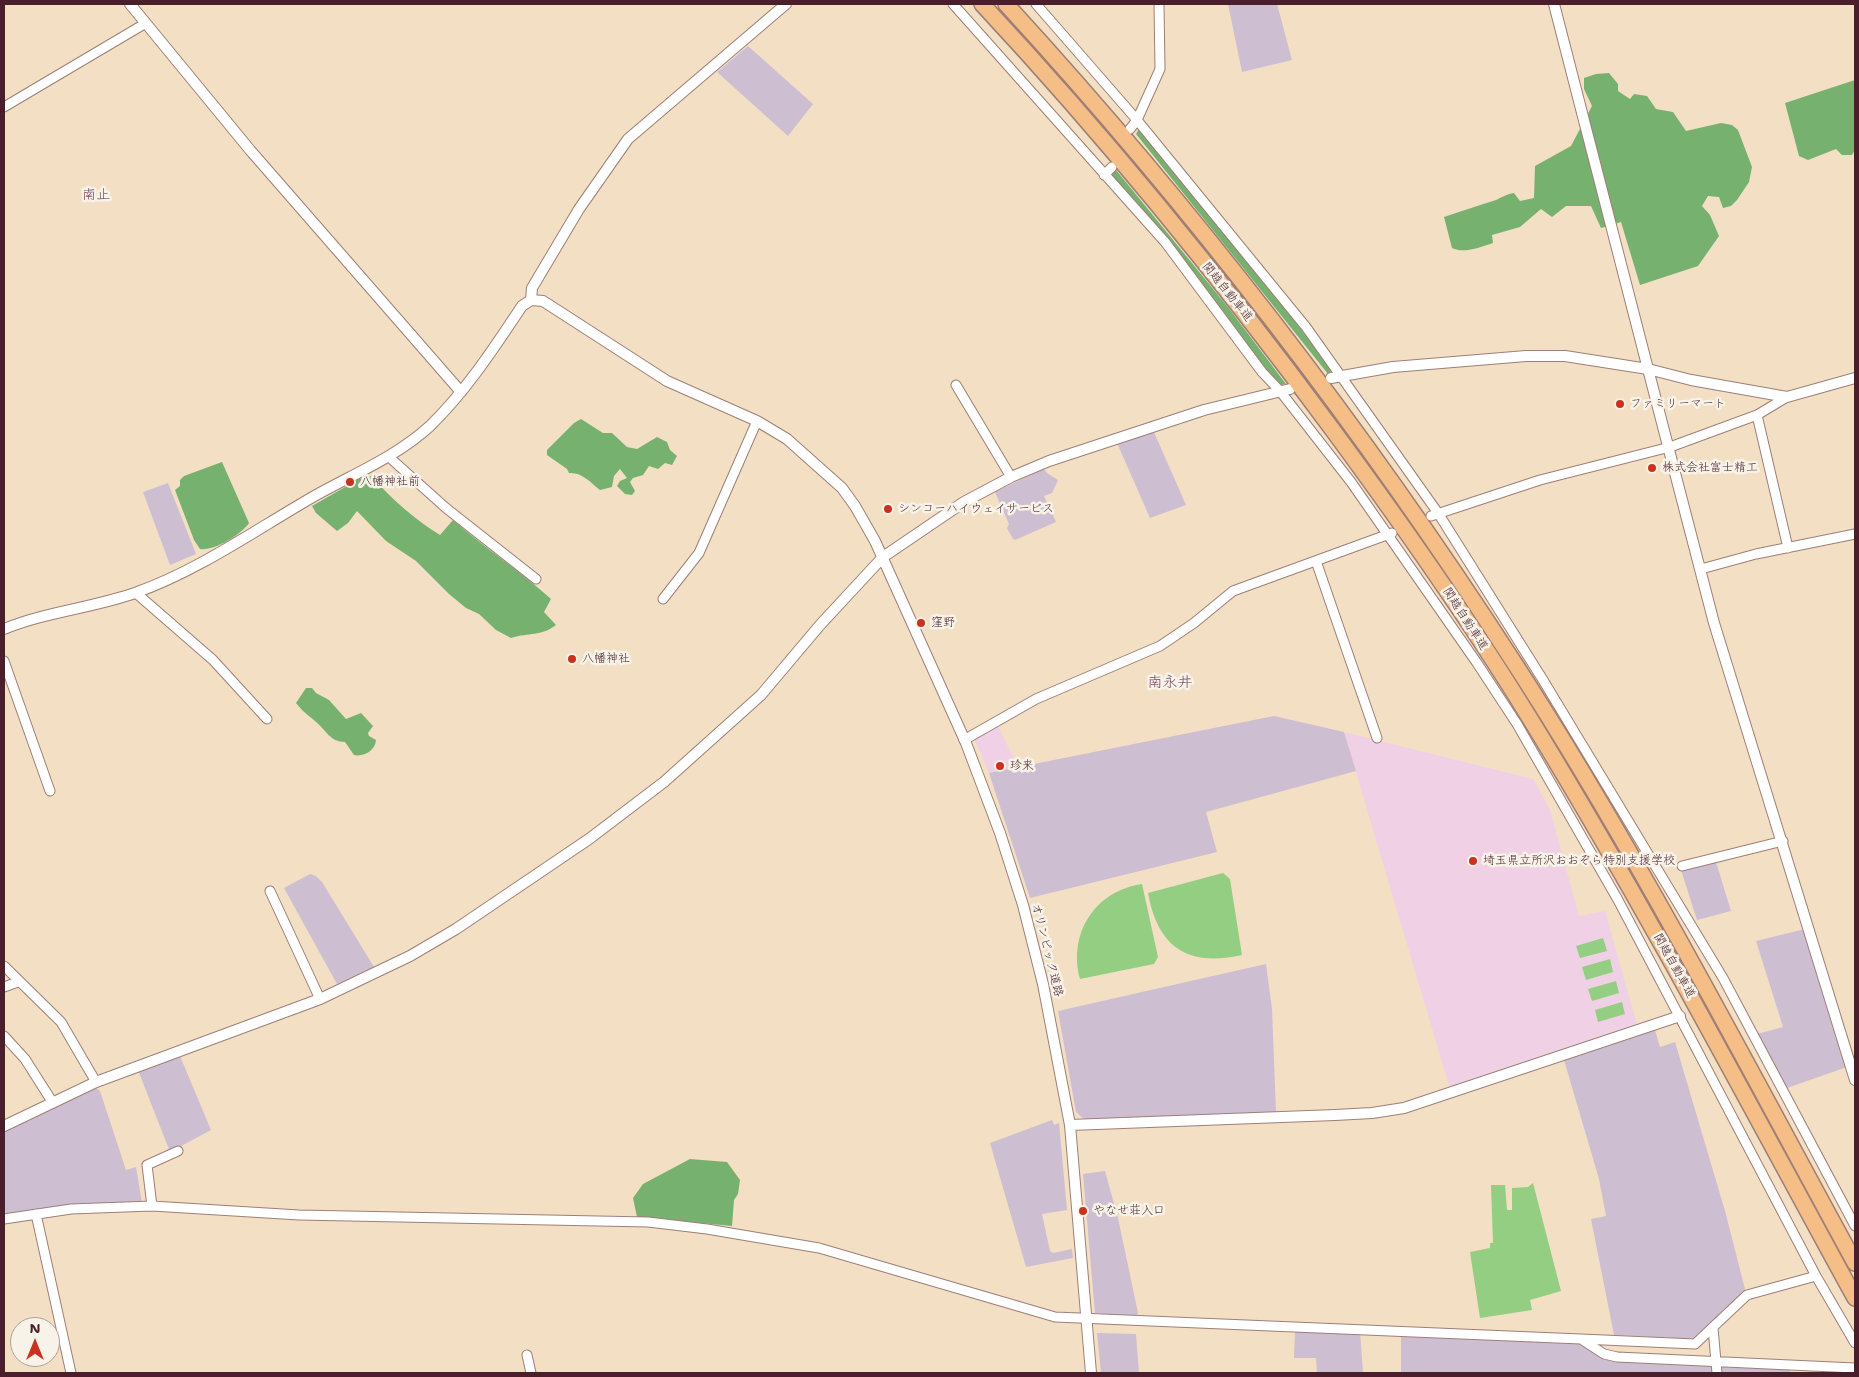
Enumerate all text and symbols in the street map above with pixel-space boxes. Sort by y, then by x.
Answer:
district label: 南止 [82,187,110,203]
street label: 関越自動車道 [1199,259,1255,325]
place label: ファミリーマート [1630,397,1726,411]
marker: ファミリーマート [1614,398,1626,410]
place label: 株式会社富士精工 [1662,461,1758,475]
marker: 株式会社富士精工 [1646,462,1658,474]
place label: 八幡神社前 [360,475,420,489]
marker: 八幡神社前 [344,476,356,488]
place label: シンコーハイウェイサービス [898,502,1054,516]
marker: シンコーハイウェイサービス [882,503,894,515]
street label: 関越自動車道 [1439,585,1491,653]
place label: 窪野 [931,616,955,630]
marker: 窪野 [915,617,927,629]
place label: 八幡神社 [582,652,630,666]
marker: 八幡神社 [566,653,578,665]
district label: 南永井 [1148,674,1192,692]
place label: 珍来 [1010,759,1034,773]
marker: 珍来 [994,760,1006,772]
place label: 埼玉県立所沢おおぞら特別支援学校 [1483,854,1675,868]
marker: 埼玉県立所沢おおぞら特別支援学校 [1467,855,1479,867]
street label: オリンピック道路 [1028,902,1066,998]
street label: 関越自動車道 [1650,931,1698,1001]
place label: やなせ荘入口 [1093,1204,1165,1218]
marker: やなせ荘入口 [1077,1205,1089,1217]
north arrow [10,1317,60,1367]
text: N [29,1319,41,1337]

